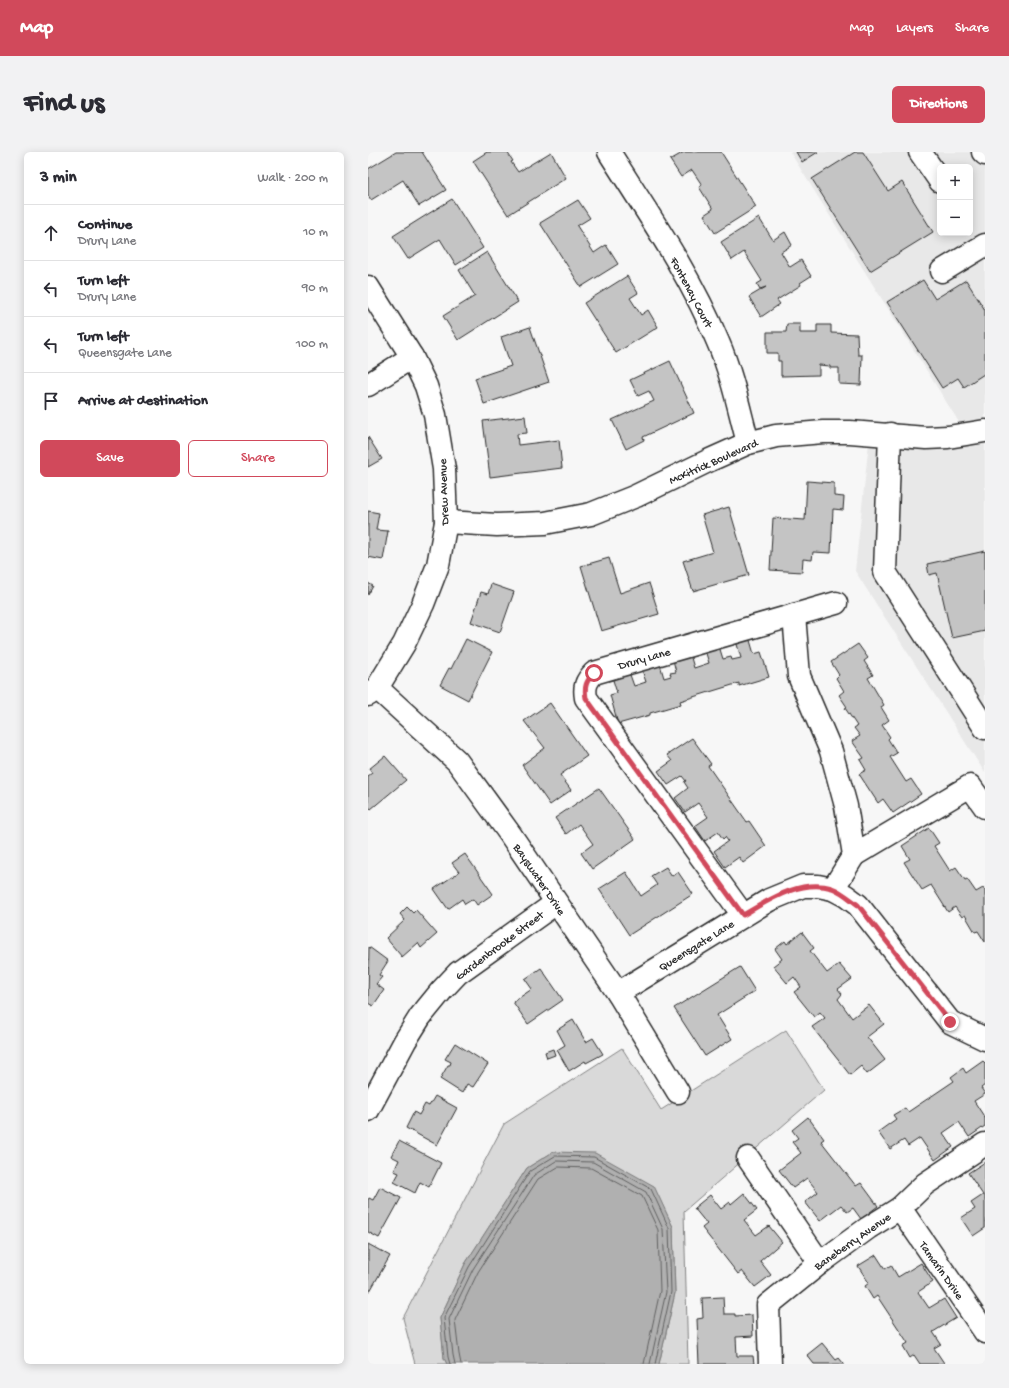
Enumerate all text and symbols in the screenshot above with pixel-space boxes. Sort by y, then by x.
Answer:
text: Map [20,17,53,40]
text: Map [850,20,874,37]
text: Layers [896,20,933,37]
text: Share [955,20,989,37]
button: Directions [892,86,985,123]
text: Find us [24,88,104,121]
map controls [937,164,973,236]
button: + [937,164,973,200]
text: 3 min [40,168,77,188]
text: Walk · 200 m [257,171,328,186]
button: − [937,200,973,236]
text: Continue [78,216,132,234]
icon: ahead [40,222,62,244]
text: 10 m [303,225,328,240]
text: Drury Lane [78,234,136,249]
street label: Fontenay Court [665,254,715,332]
text: Turn left [78,272,129,290]
icon: left [40,278,62,300]
text: 90 m [302,281,328,296]
text: Drury Lane [78,290,136,305]
text: Turn left [78,328,129,346]
icon: left [40,334,62,356]
text: 100 m [296,337,328,352]
text: Queensgate Lane [78,346,172,361]
icon: arrive [40,390,62,412]
text: Arrive at destination [78,392,208,410]
street label: McKitrick Boulevard [667,437,761,489]
button: Save [40,440,180,477]
button: Share [188,440,328,477]
street label: Drew Avenue [437,458,453,526]
street label: Drury Lane [616,646,673,674]
route start [585,664,603,682]
street label: Bayswater Drive [509,841,568,919]
street label: Gardenbrooke Street [453,908,548,984]
street label: Queensgate Lane [657,917,738,976]
route end [941,1013,959,1031]
street label: Baneberry Avenue [811,1210,895,1275]
street label: Tamarin Drive [915,1238,966,1304]

